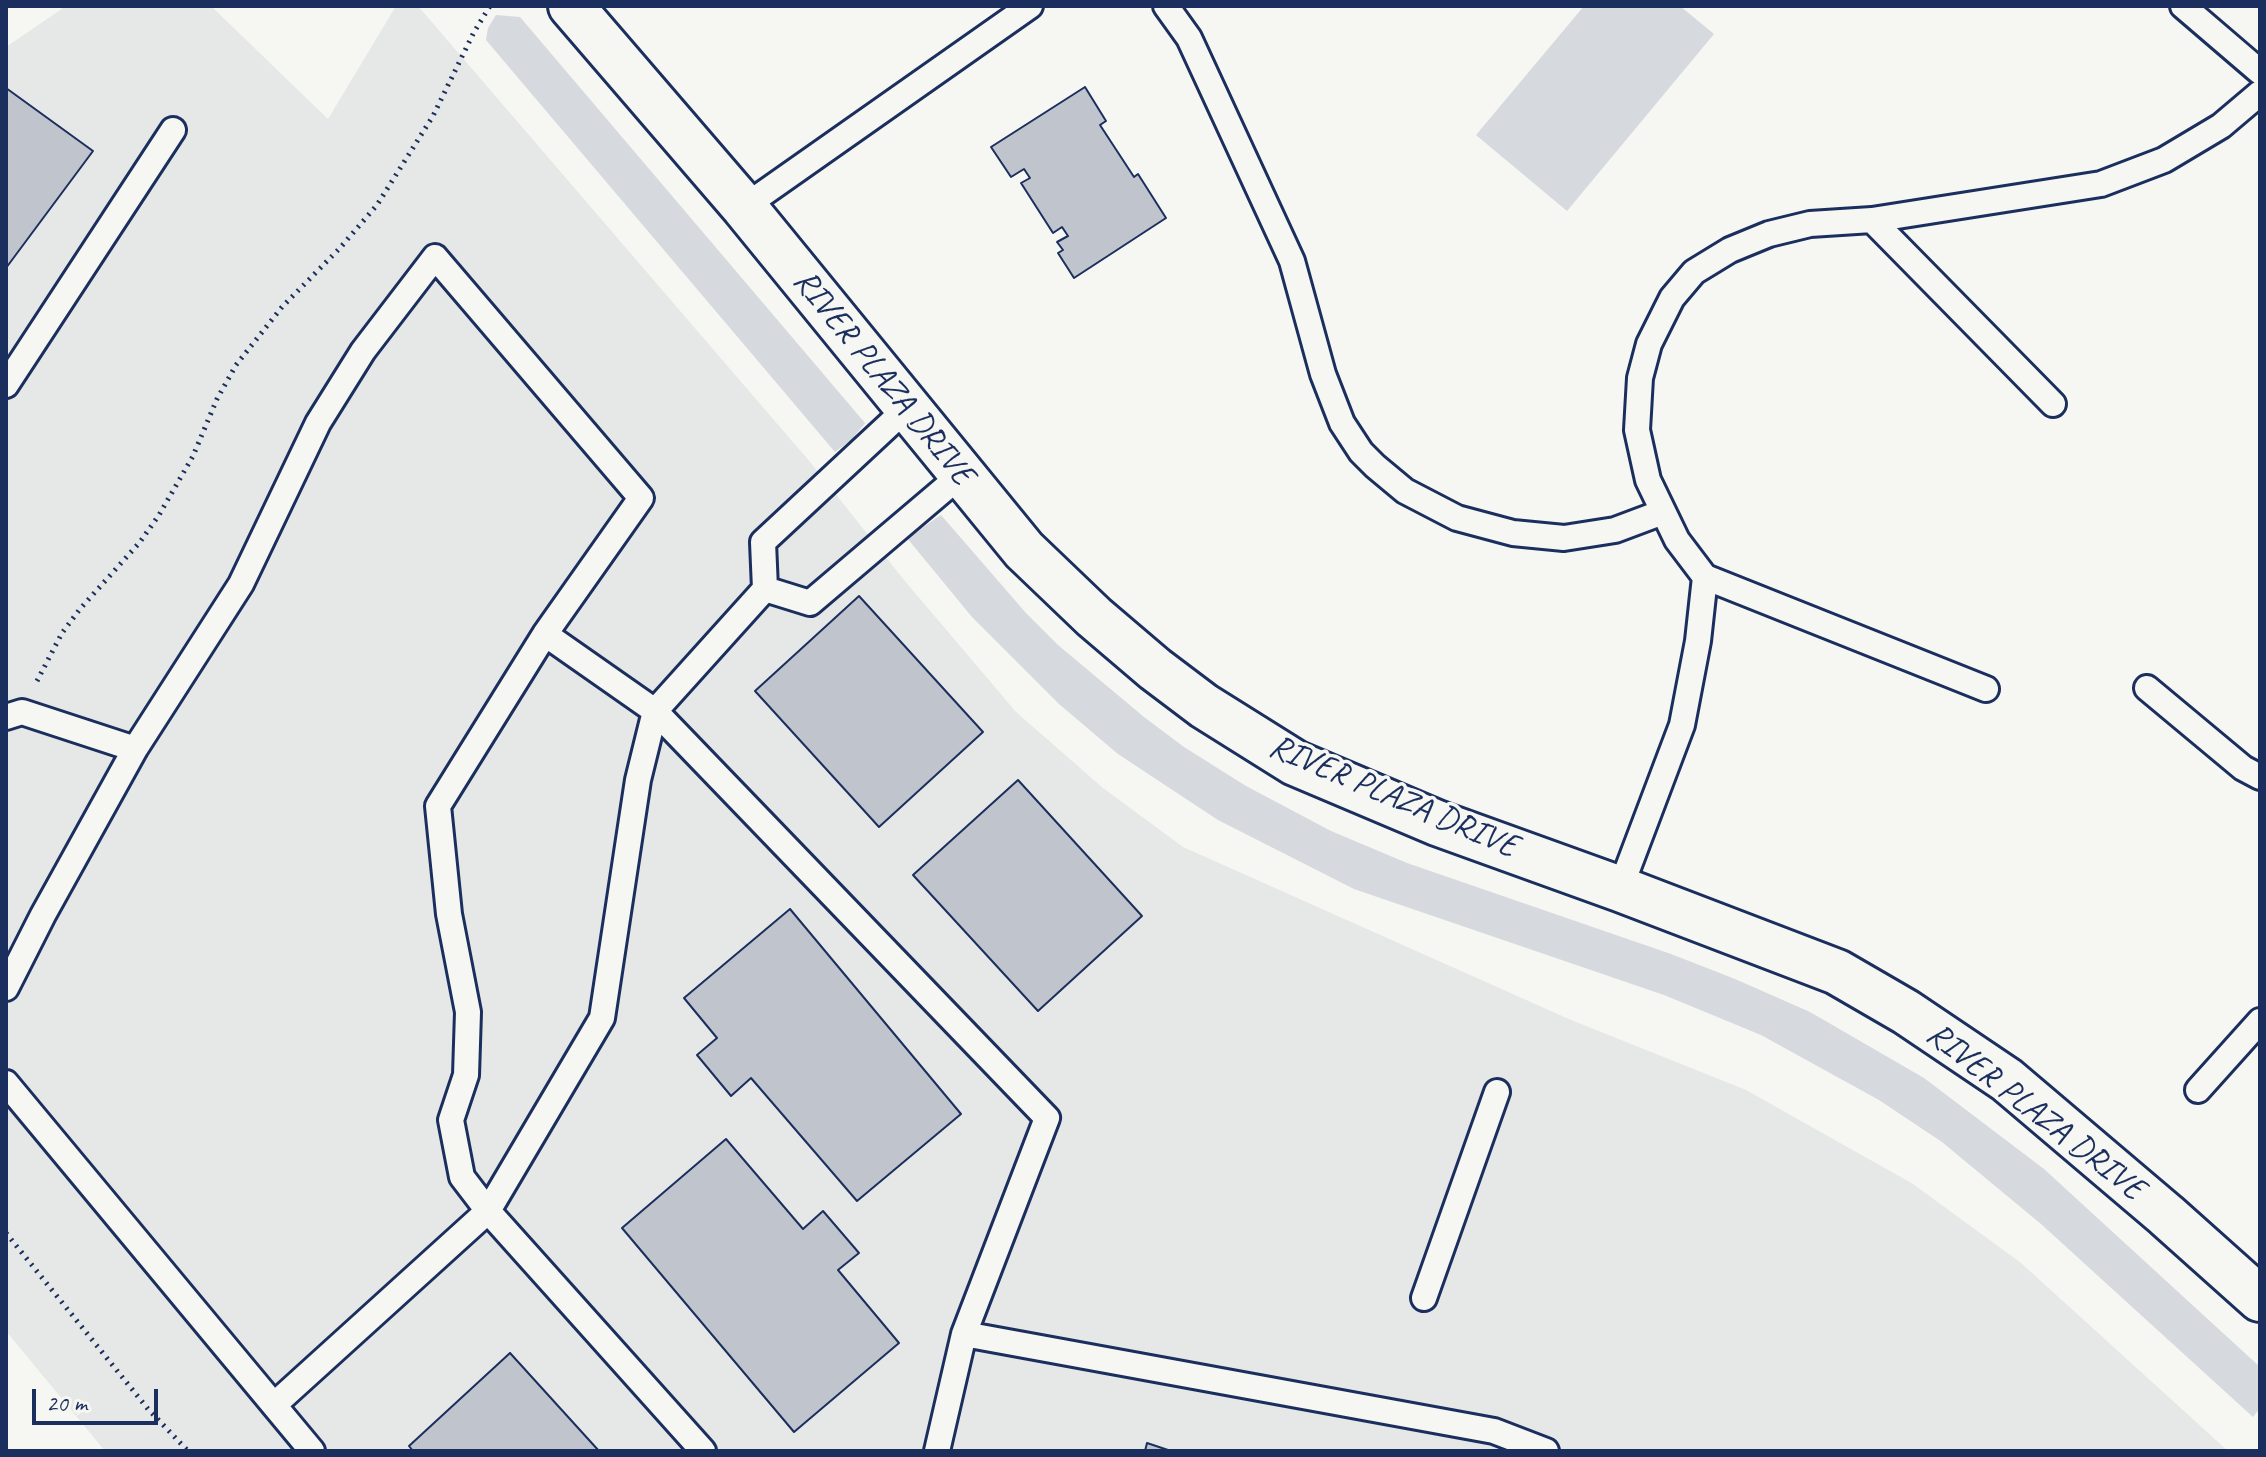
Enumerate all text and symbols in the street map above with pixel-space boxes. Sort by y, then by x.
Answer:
street label: RIVER PLAZA DRIVE [784,262,982,494]
street label: RIVER PLAZA DRIVE [1263,726,1523,868]
street label: RIVER PLAZA DRIVE [1918,1014,2152,1210]
scale bar [36,1373,162,1423]
text: 20 m [46,1388,87,1418]

